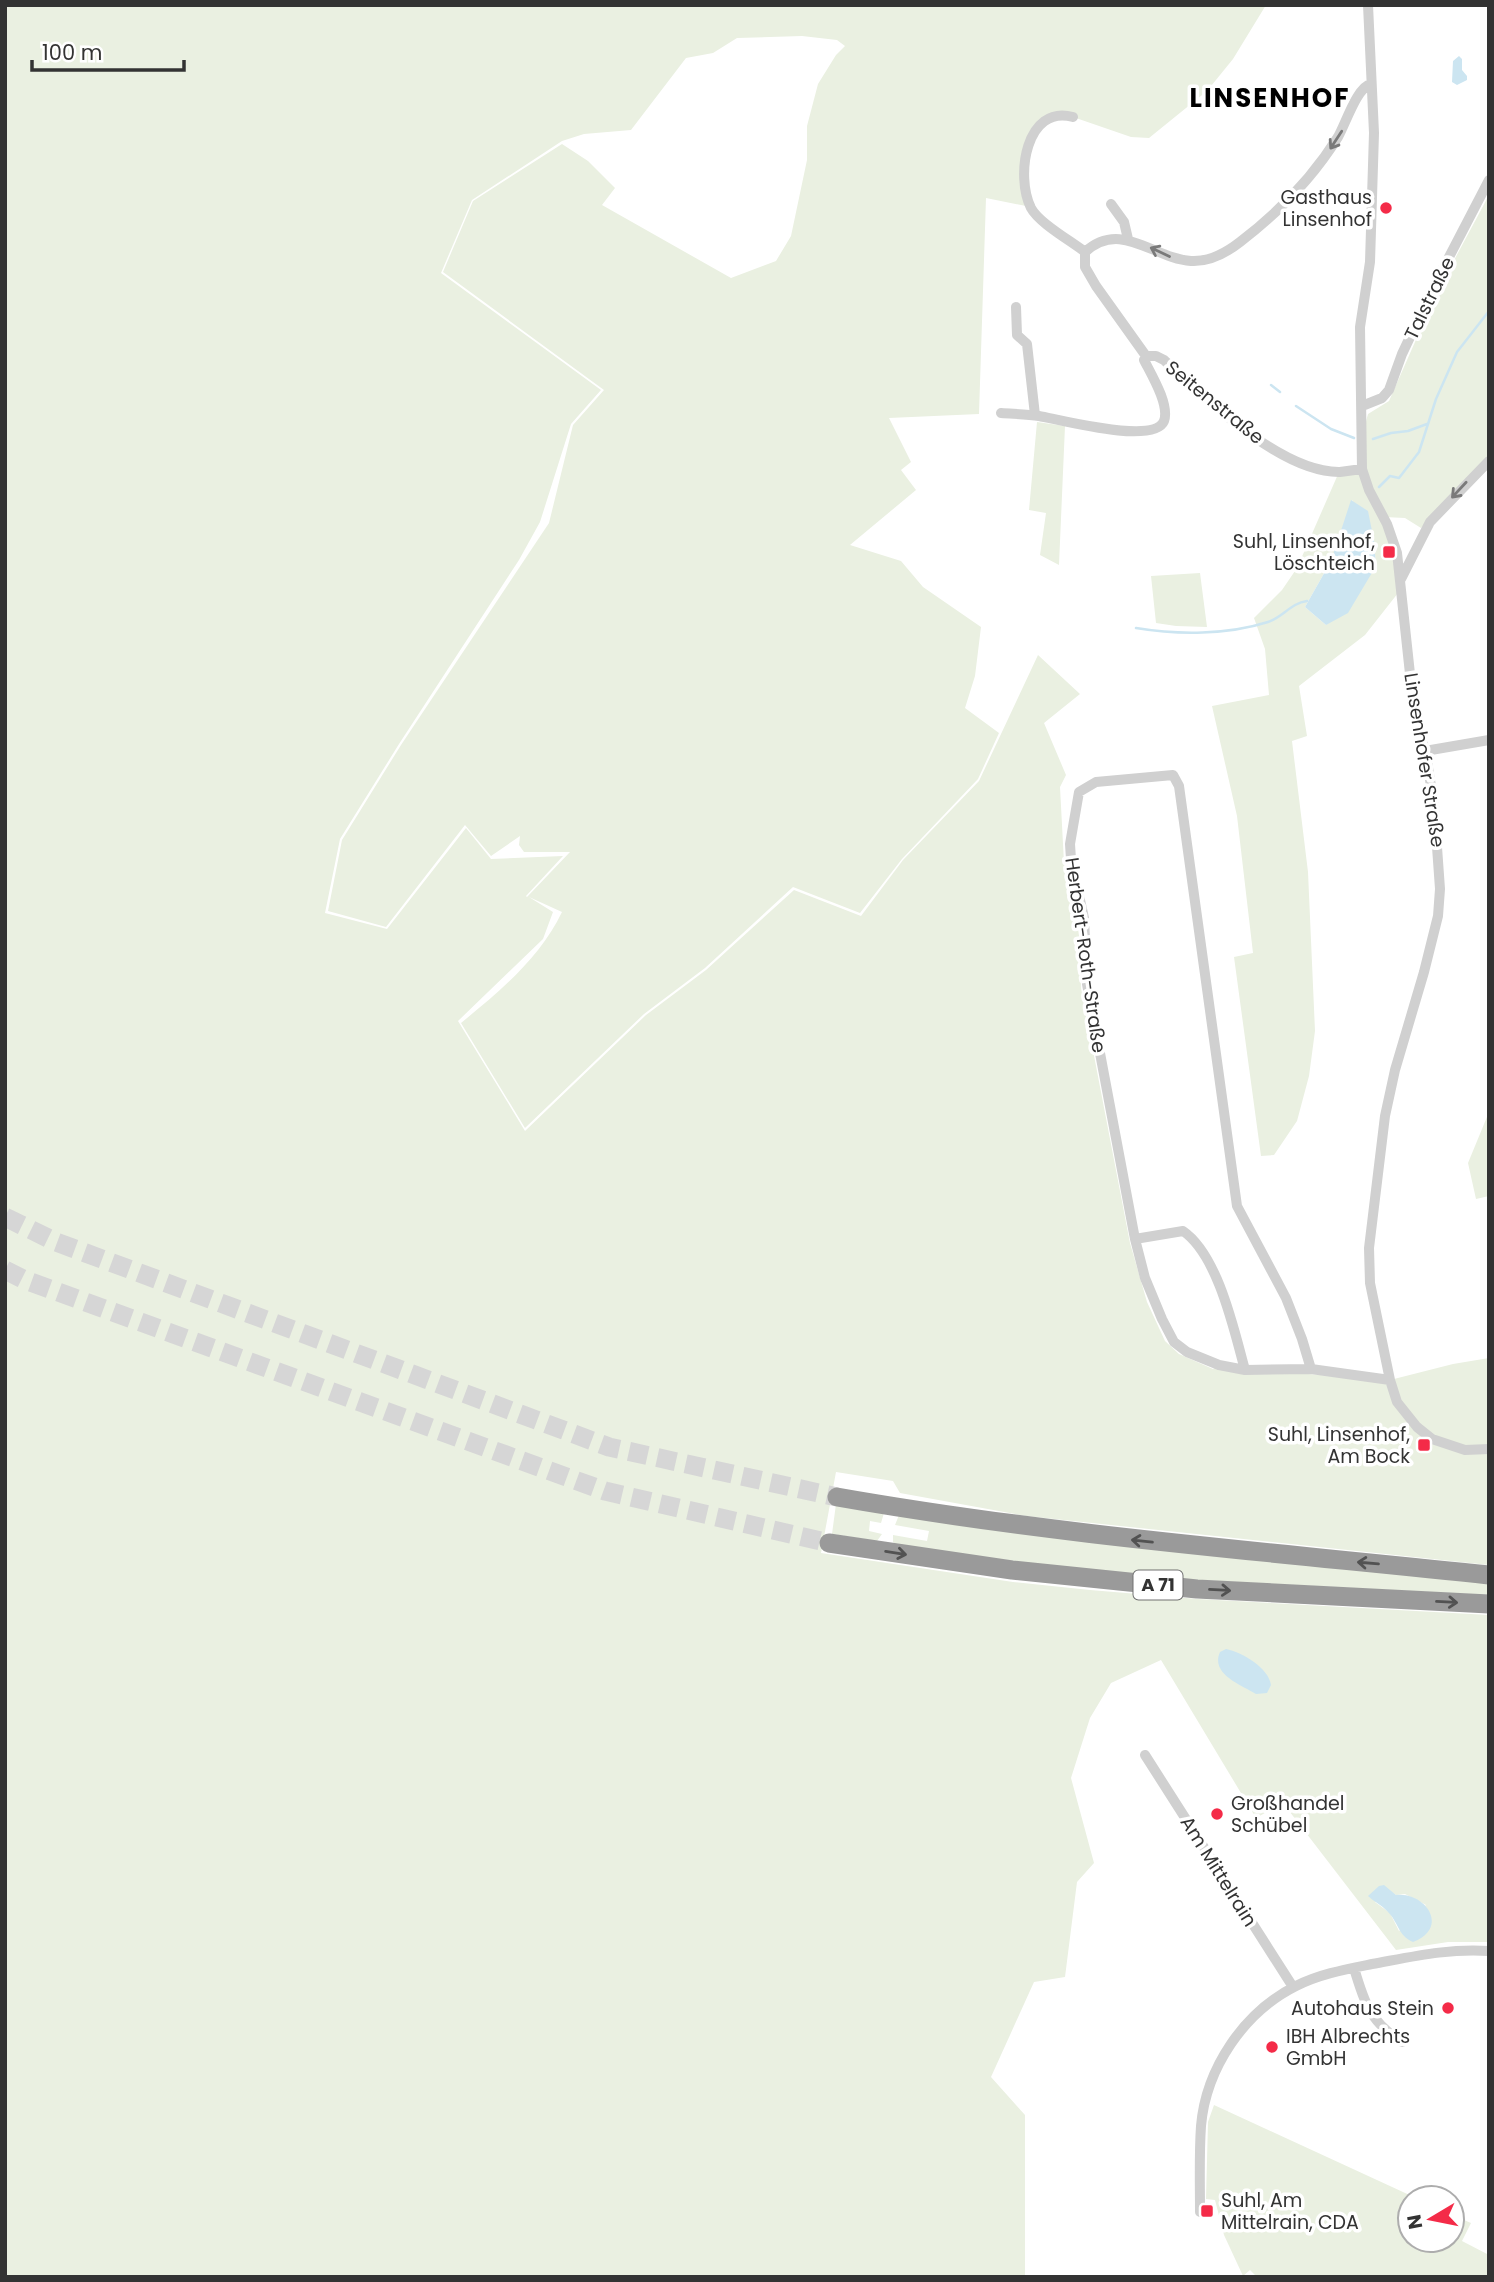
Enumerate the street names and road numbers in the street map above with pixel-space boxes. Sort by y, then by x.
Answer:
street label: Talstraße [1398,252,1461,344]
street label: Seitenstraße [1160,354,1270,451]
street label: Linsenhofer Straße [1397,671,1452,849]
street label: Herbert-Roth-Straße [1058,856,1113,1055]
road number: A 71 [1134,1570,1182,1600]
street label: Am Mittelrain [1174,1811,1263,1932]

